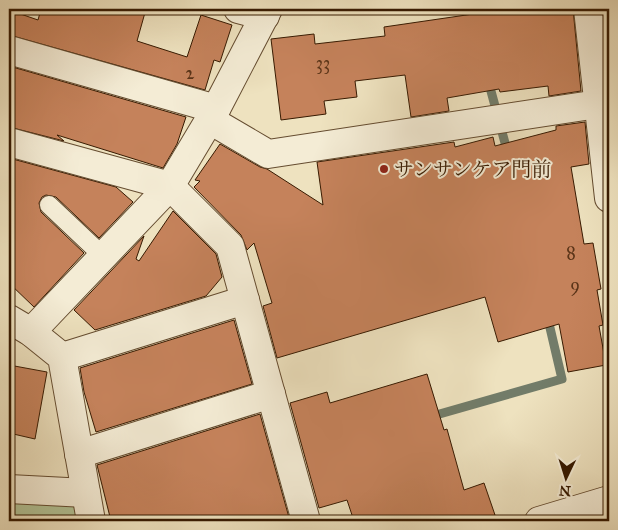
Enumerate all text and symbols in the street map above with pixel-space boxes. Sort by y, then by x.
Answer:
house number: 33 [316,52,330,74]
house number: 2 [186,62,195,84]
place label: サンサンケア門前 [394,157,552,181]
marker: サンサンケア門前 [378,163,390,175]
house number: 8 [566,242,576,264]
house number: 9 [570,274,580,296]
north arrow [540,452,590,502]
text: N [558,482,572,499]

